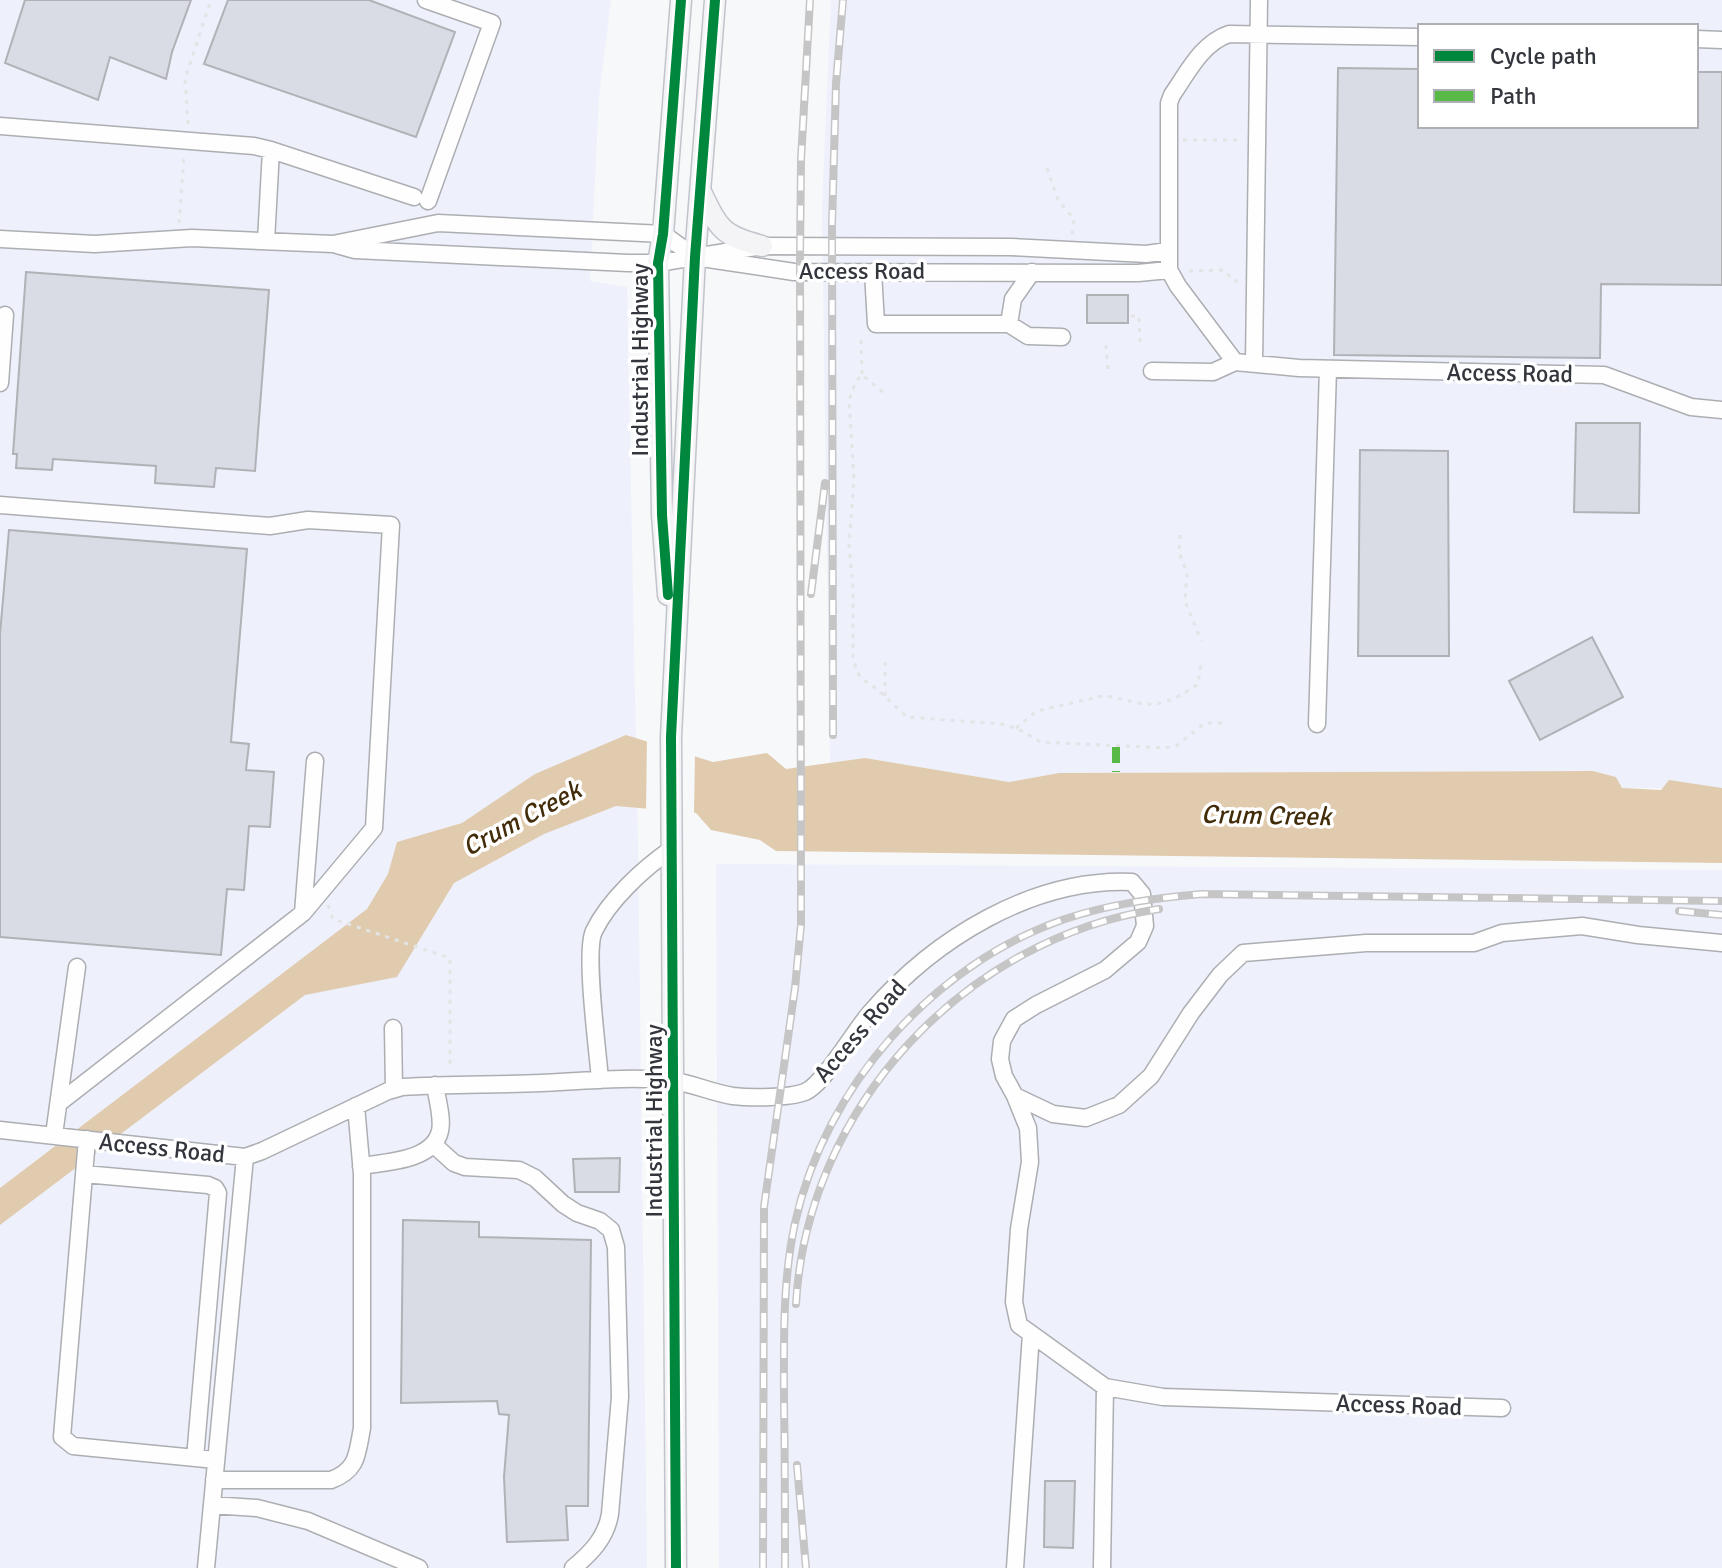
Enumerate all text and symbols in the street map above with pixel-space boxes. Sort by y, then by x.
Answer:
legend [1418,24,1698,128]
text: Cycle path [1490,41,1597,71]
text: Path [1490,81,1536,111]
street label: Access Road [799,256,925,286]
street label: Industrial Highway [625,263,655,457]
street label: Access Road [1446,357,1574,389]
water label: Crum Creek [457,773,589,864]
water label: Crum Creek [1201,799,1333,833]
street label: Access Road [807,973,913,1089]
street label: Industrial Highway [639,1024,669,1218]
street label: Access Road [98,1126,226,1170]
street label: Access Road [1335,1388,1463,1422]

